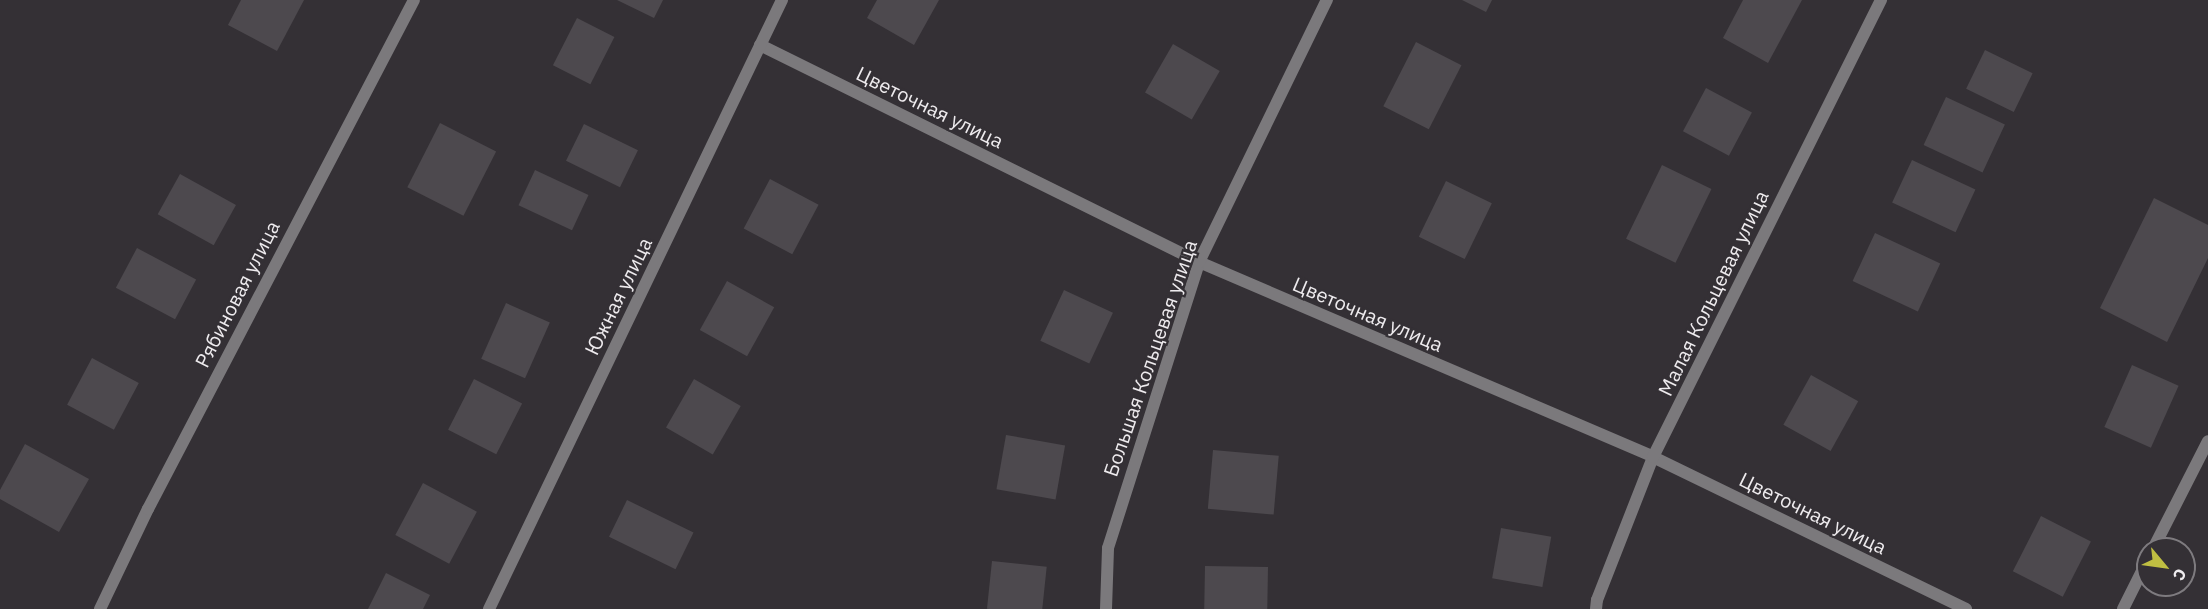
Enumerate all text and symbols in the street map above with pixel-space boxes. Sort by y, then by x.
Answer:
street label: Цветочная улица [852,61,1008,153]
street label: Малая Кольцевая улица [1653,186,1773,400]
street label: Рябиновая улица [190,217,284,371]
street label: Южная улица [579,233,657,359]
street label: Большая Кольцевая улица [1098,237,1202,479]
street label: Цветочная улица [1289,272,1447,356]
street label: Цветочная улица [1735,467,1891,559]
north arrow [2136,537,2196,597]
text: С [2169,565,2191,584]

